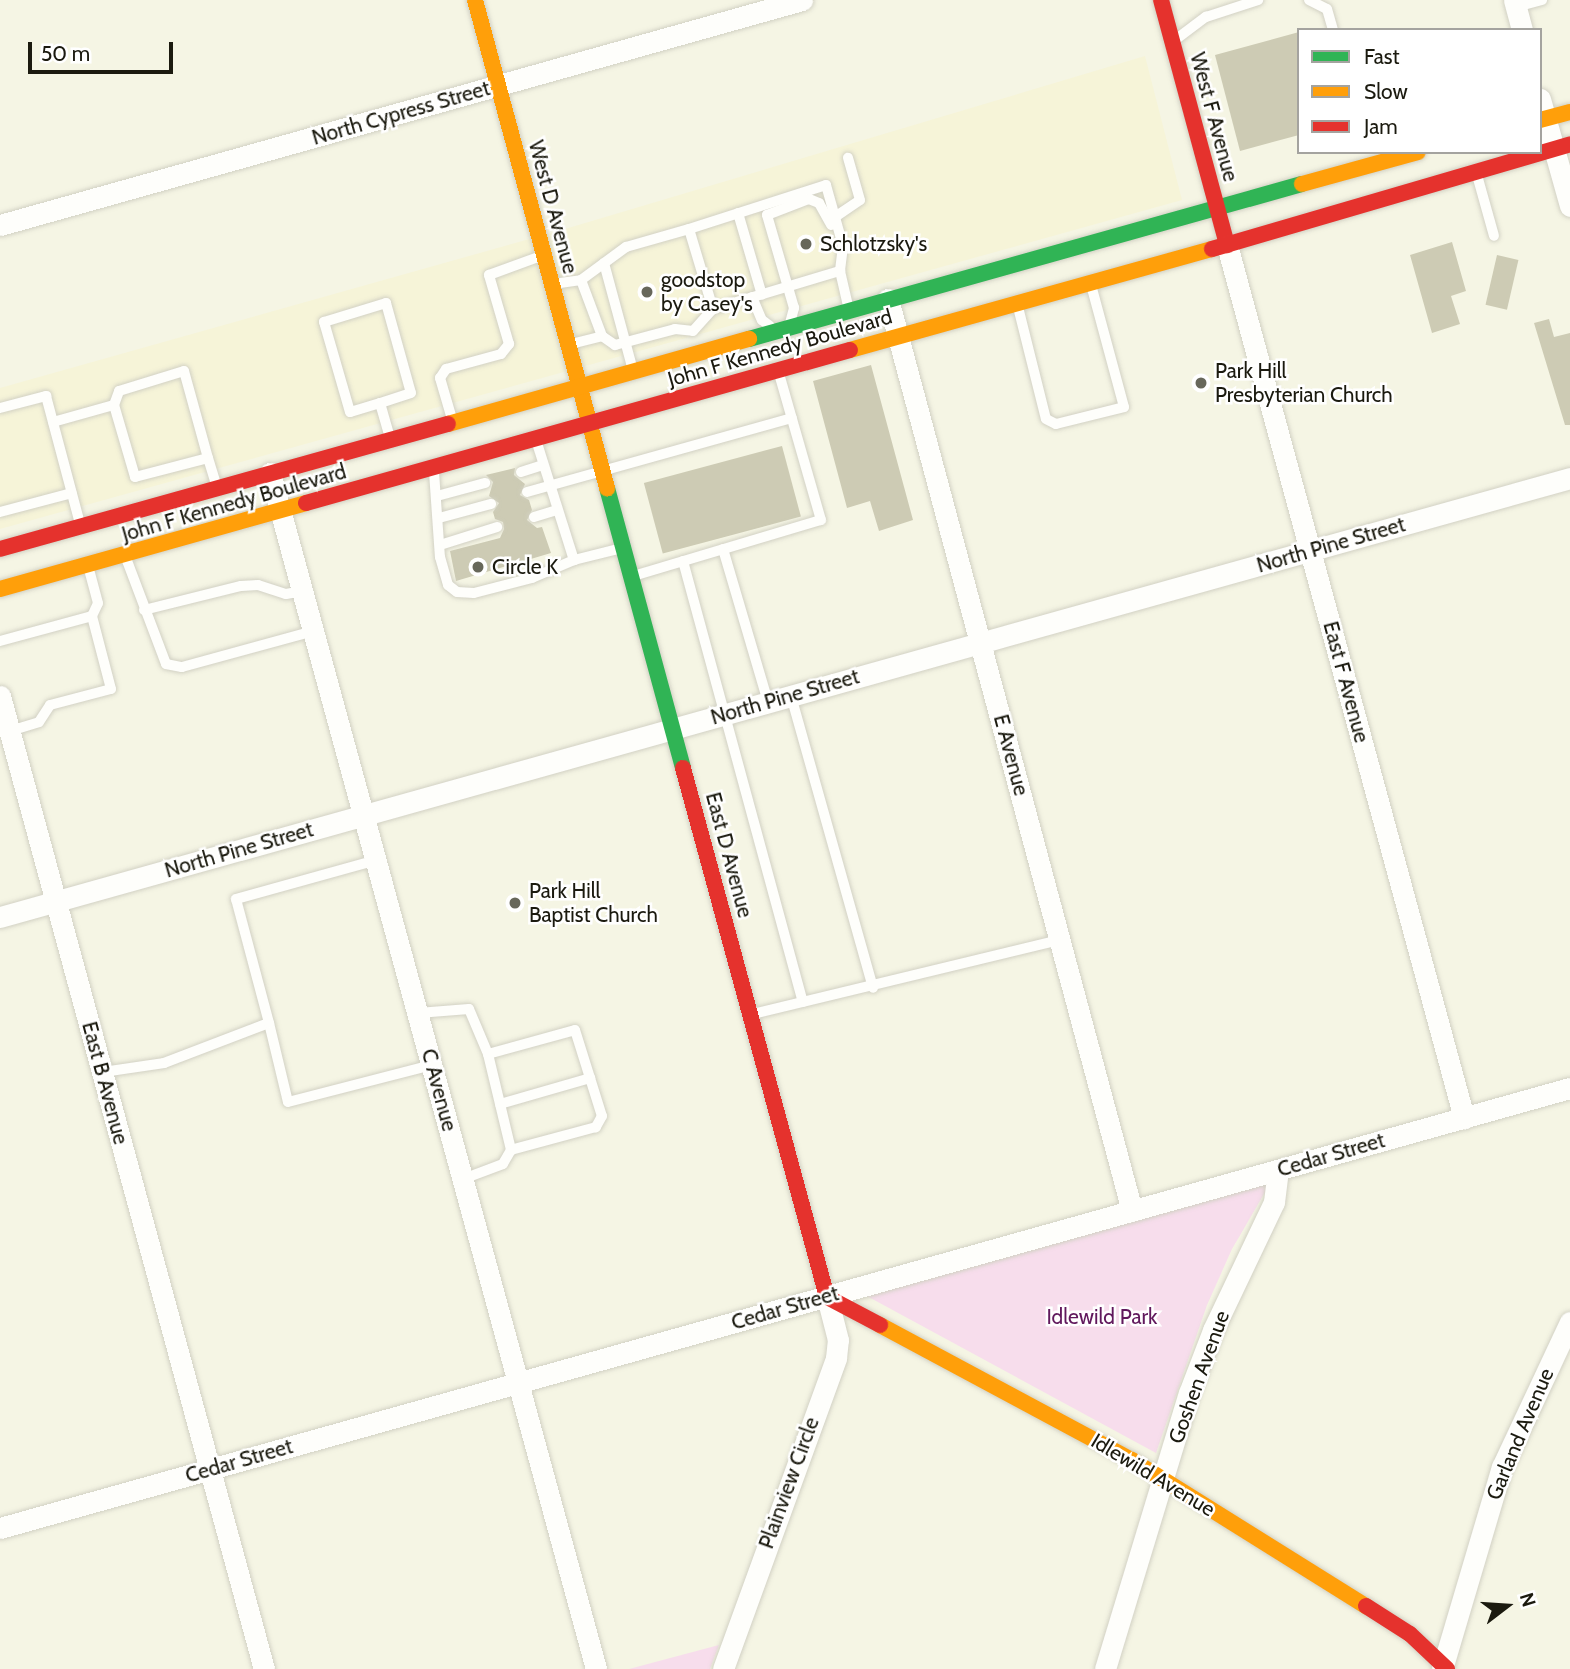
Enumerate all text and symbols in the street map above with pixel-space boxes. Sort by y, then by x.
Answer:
scale bar [32,28,177,72]
legend [1297,28,1542,154]
text: 50 m [41,41,90,66]
text: Fast [1364,44,1400,69]
street label: West F Avenue [1185,50,1243,184]
street label: North Cypress Street [309,76,493,150]
text: Slow [1364,79,1408,104]
text: Jam [1364,114,1398,139]
street label: West D Avenue [523,138,583,276]
place label: Schlotzsky's [820,231,927,257]
marker: Schlotzsky's [798,236,814,252]
place label: goodstop by Casey's [661,267,753,317]
marker: goodstop by Casey's [639,284,655,300]
street label: John F Kennedy Boulevard [665,304,895,392]
place label: Park Hill Presbyterian Church [1215,358,1393,408]
marker: Park Hill Presbyterian Church [1193,375,1209,391]
street label: John F Kennedy Boulevard [119,459,349,547]
street label: North Pine Street [1254,512,1408,578]
place label: Circle K [492,554,558,580]
marker: Circle K [470,559,486,575]
street label: East F Avenue [1318,619,1374,745]
street label: North Pine Street [708,664,862,730]
street label: E Avenue [988,712,1034,798]
street label: East D Avenue [700,790,758,920]
street label: North Pine Street [162,817,316,883]
place label: Park Hill Baptist Church [529,878,658,928]
marker: Park Hill Baptist Church [507,895,523,911]
street label: East B Avenue [77,1019,133,1147]
street label: C Avenue [416,1046,462,1134]
street label: Cedar Street [1274,1128,1388,1182]
street label: Cedar Street [728,1281,842,1335]
park label: Idlewild Park [1046,1304,1158,1330]
street label: Goshen Avenue [1163,1307,1235,1447]
street label: Garland Avenue [1481,1364,1559,1504]
street label: Plainview Circle [754,1414,824,1552]
street label: Idlewild Avenue [1087,1428,1219,1522]
street label: Cedar Street [182,1434,296,1488]
north arrow [1472,1571,1542,1641]
text: N [1515,1590,1541,1610]

